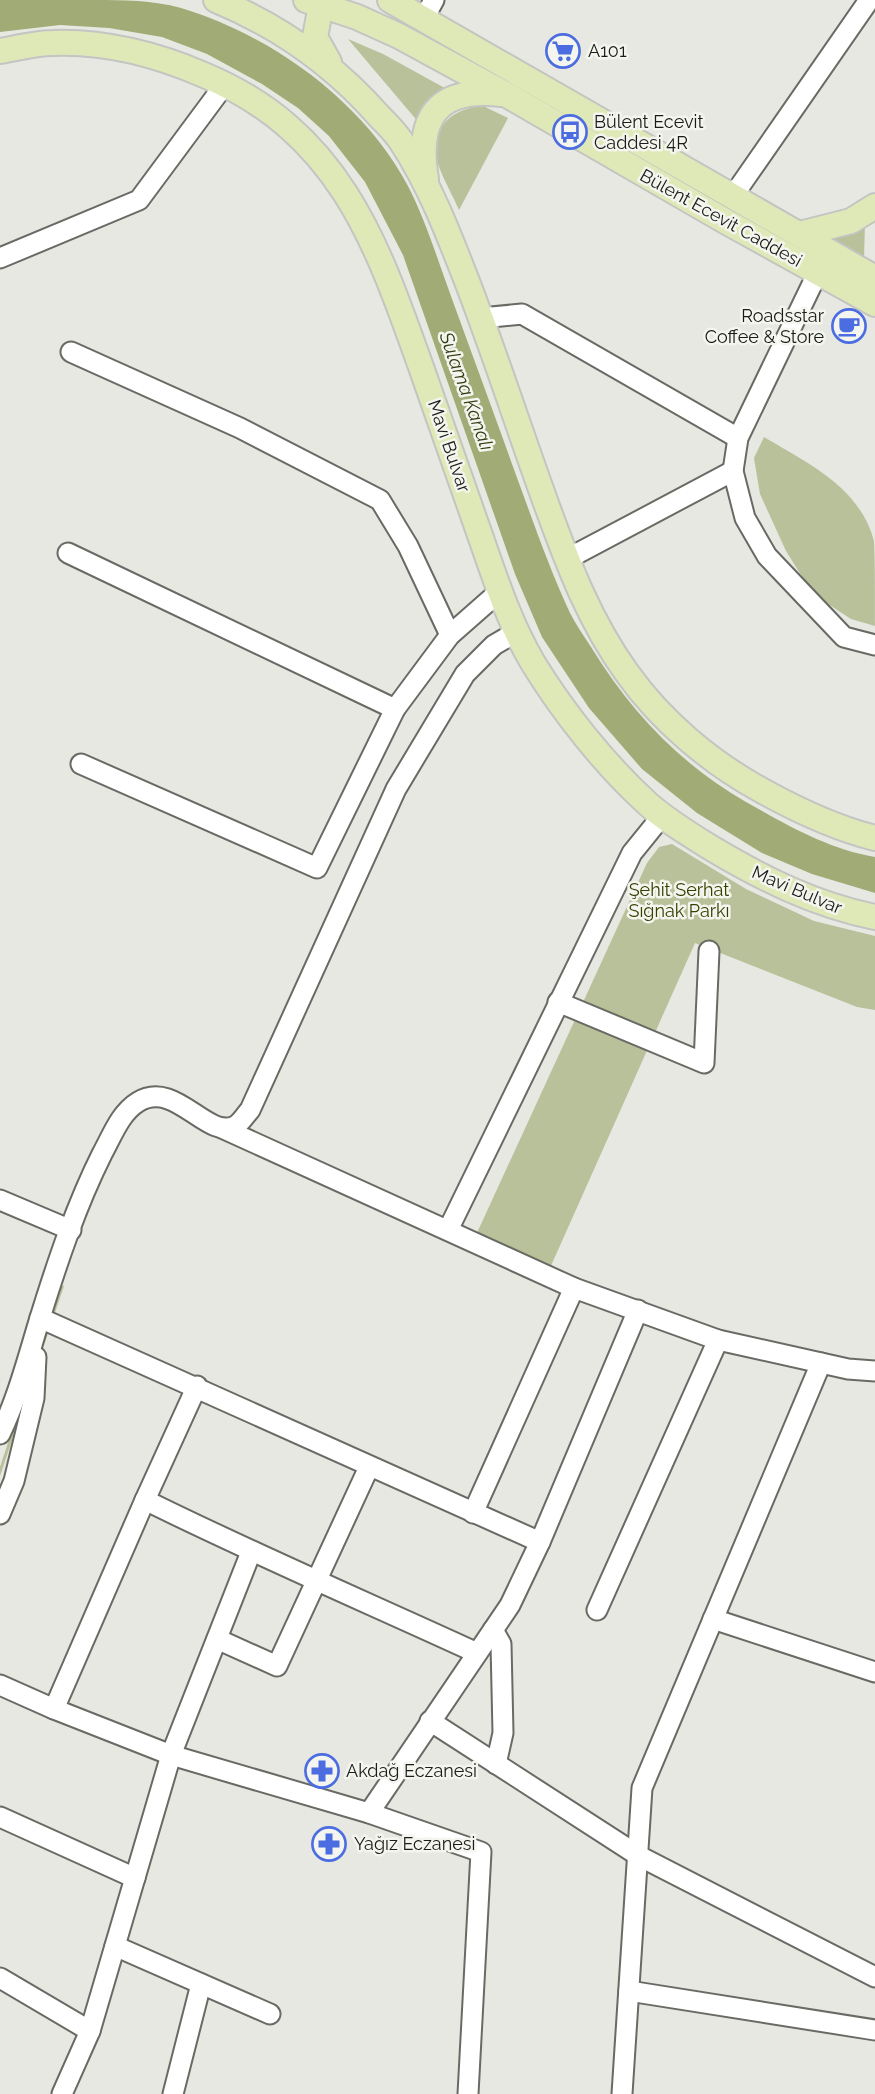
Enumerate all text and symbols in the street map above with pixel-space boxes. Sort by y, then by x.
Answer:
supermarket icon: A101 [544,32,582,70]
place label: A101 [588,40,627,61]
place label: Bülent Ecevit Caddesi 4R [594,111,704,153]
bus stop icon: Bülent Ecevit Caddesi 4R [551,113,589,151]
street label: Bülent Ecevit Caddesi [637,164,806,271]
place label: Roadsstar Coffee & Store [705,305,825,347]
cafe icon: Roadsstar Coffee & Store [830,307,868,345]
water label: Sulama Kanalı [435,328,499,453]
street label: Mavi Bulvar [424,397,475,495]
street label: Mavi Bulvar [749,861,846,918]
park label: Şehit Serhat Sığnak Parkı [628,879,730,921]
pharmacy icon: Akdağ Eczanesi [303,1752,341,1790]
place label: Akdağ Eczanesi [346,1760,477,1781]
pharmacy icon: Yağız Eczanesi [310,1825,348,1863]
place label: Yağız Eczanesi [354,1833,475,1854]

